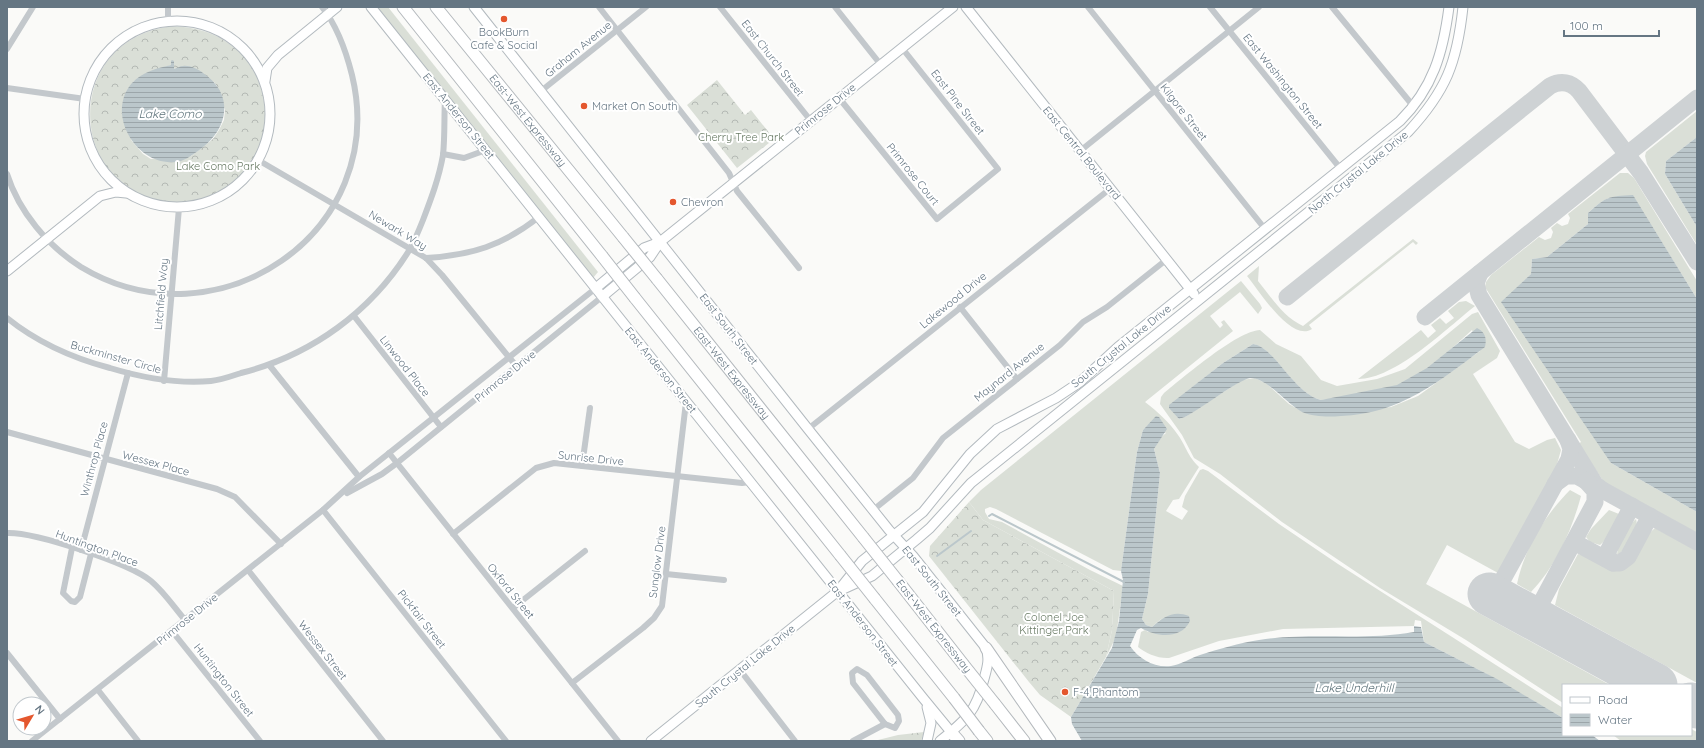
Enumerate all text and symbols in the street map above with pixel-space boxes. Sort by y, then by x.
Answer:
scale bar [1564,12,1659,38]
marker: BookBurn Cafe & Social [499,14,509,24]
street label: East Church Street [739,17,807,99]
street label: Graham Avenue [542,18,614,80]
text: 100 m [1570,18,1603,33]
place label: BookBurn Cafe & Social [470,25,538,52]
street label: East Washington Street [1240,30,1326,132]
street label: East Pine Street [928,66,988,138]
street label: East Anderson Street [420,70,498,162]
street label: East-West Expressway [486,71,570,169]
street label: Primrose Drive [792,80,858,138]
street label: Kilgore Street [1157,81,1211,144]
place label: Market On South [592,99,677,113]
marker: Market On South [579,101,589,111]
street label: East Central Boulevard [1040,103,1124,203]
water label: Lake Como [138,106,202,121]
street label: North Crystal Lake Drive [1305,127,1411,217]
park label: Cherry Tree Park [698,130,784,144]
street label: Primrose Court [884,140,943,208]
park label: Lake Como Park [176,159,260,173]
place label: Chevron [681,195,723,209]
marker: Chevron [668,197,678,207]
street label: Newark Way [366,207,430,253]
street label: Litchfield Way [151,258,171,330]
street label: Lakewood Drive [917,269,989,331]
street label: East South Street [697,290,761,368]
street label: South Crystal Lake Drive [1068,301,1174,391]
street label: East Anderson Street [622,324,700,416]
street label: East-West Expressway [691,324,773,422]
street label: Linwood Place [377,333,433,399]
street label: Buckminster Circle [69,337,163,377]
street label: Maynard Avenue [971,339,1047,405]
street label: Primrose Drive [472,347,538,405]
street label: Winthrop Place [77,420,111,498]
street label: Wessex Place [121,447,191,479]
street label: Sunrise Drive [557,448,625,468]
street label: Sunglow Drive [646,525,668,599]
street label: Huntington Place [54,527,140,569]
street label: East South Street [899,543,965,619]
street label: Oxford Street [484,560,538,622]
street label: East Anderson Street [825,577,902,670]
street label: East-West Expressway [893,577,975,675]
street label: Pickfair Street [395,587,449,651]
street label: Primrose Drive [154,590,220,648]
park label: Colonel Joe Kittinger Park [1019,610,1089,637]
street label: Wessex Street [295,618,351,683]
street label: South Crystal Lake Drive [692,621,798,711]
street label: Huntington Street [191,640,257,720]
water label: Lake Underhill [1315,680,1395,695]
legend [1562,684,1692,736]
place label: F-4 Phantom [1073,685,1139,699]
marker: F-4 Phantom [1060,687,1070,697]
text: Road [1598,692,1628,707]
north arrow [12,696,52,736]
text: N [32,702,48,717]
text: Water [1598,712,1633,727]

